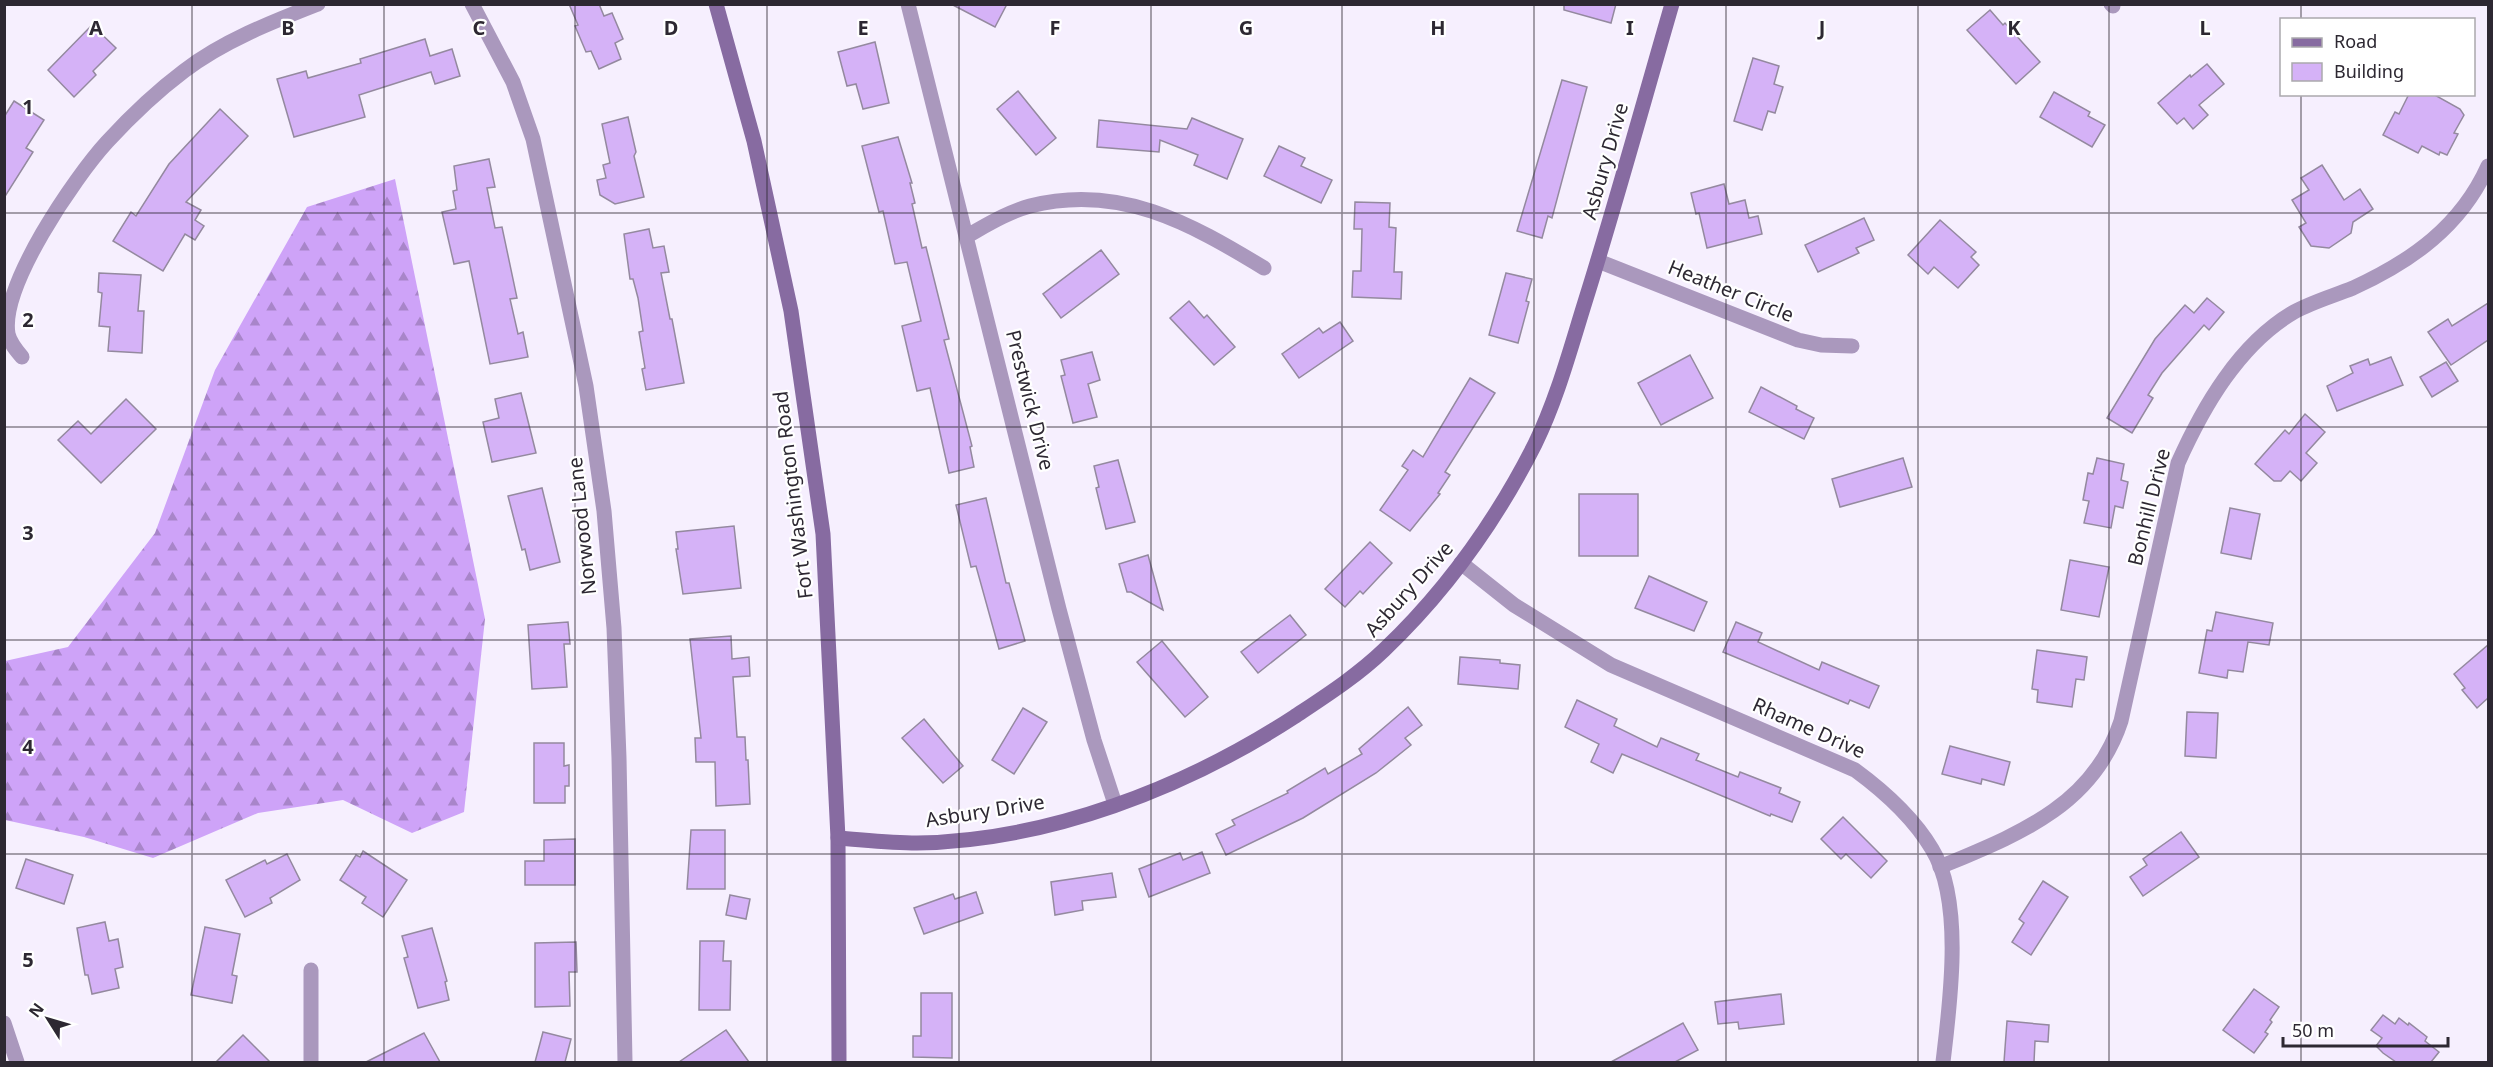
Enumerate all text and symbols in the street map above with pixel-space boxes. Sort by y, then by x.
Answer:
text: A [89,14,103,41]
text: B [281,14,295,41]
text: C [473,14,486,41]
text: D [664,14,678,41]
text: E [857,14,869,41]
text: F [1050,14,1060,41]
text: G [1239,14,1253,41]
text: H [1430,14,1446,41]
text: I [1626,14,1634,41]
text: J [1817,14,1825,41]
text: K [2007,14,2021,41]
text: L [2199,14,2211,41]
legend [2280,18,2475,96]
text: Road [2334,29,2377,53]
text: Building [2334,59,2404,83]
text: 1 [22,93,34,120]
street label: Asbury Drive [1575,99,1634,222]
street label: Heather Circle [1664,253,1798,328]
text: 2 [22,306,34,333]
street label: Prestwick Drive [1000,327,1061,473]
street label: Fort Washington Road [766,390,819,601]
street label: Bonhill Drive [2121,445,2176,568]
street label: Norwood Lane [561,456,602,596]
text: 3 [22,519,34,546]
street label: Asbury Drive [1358,535,1459,642]
street label: Rhame Drive [1749,691,1870,764]
text: 4 [22,733,34,760]
street label: Asbury Drive [923,788,1046,833]
text: 5 [22,946,34,973]
north arrow [18,989,78,1049]
text: N [23,998,49,1022]
scale bar [2283,1010,2448,1048]
text: 50 m [2292,1018,2334,1042]

